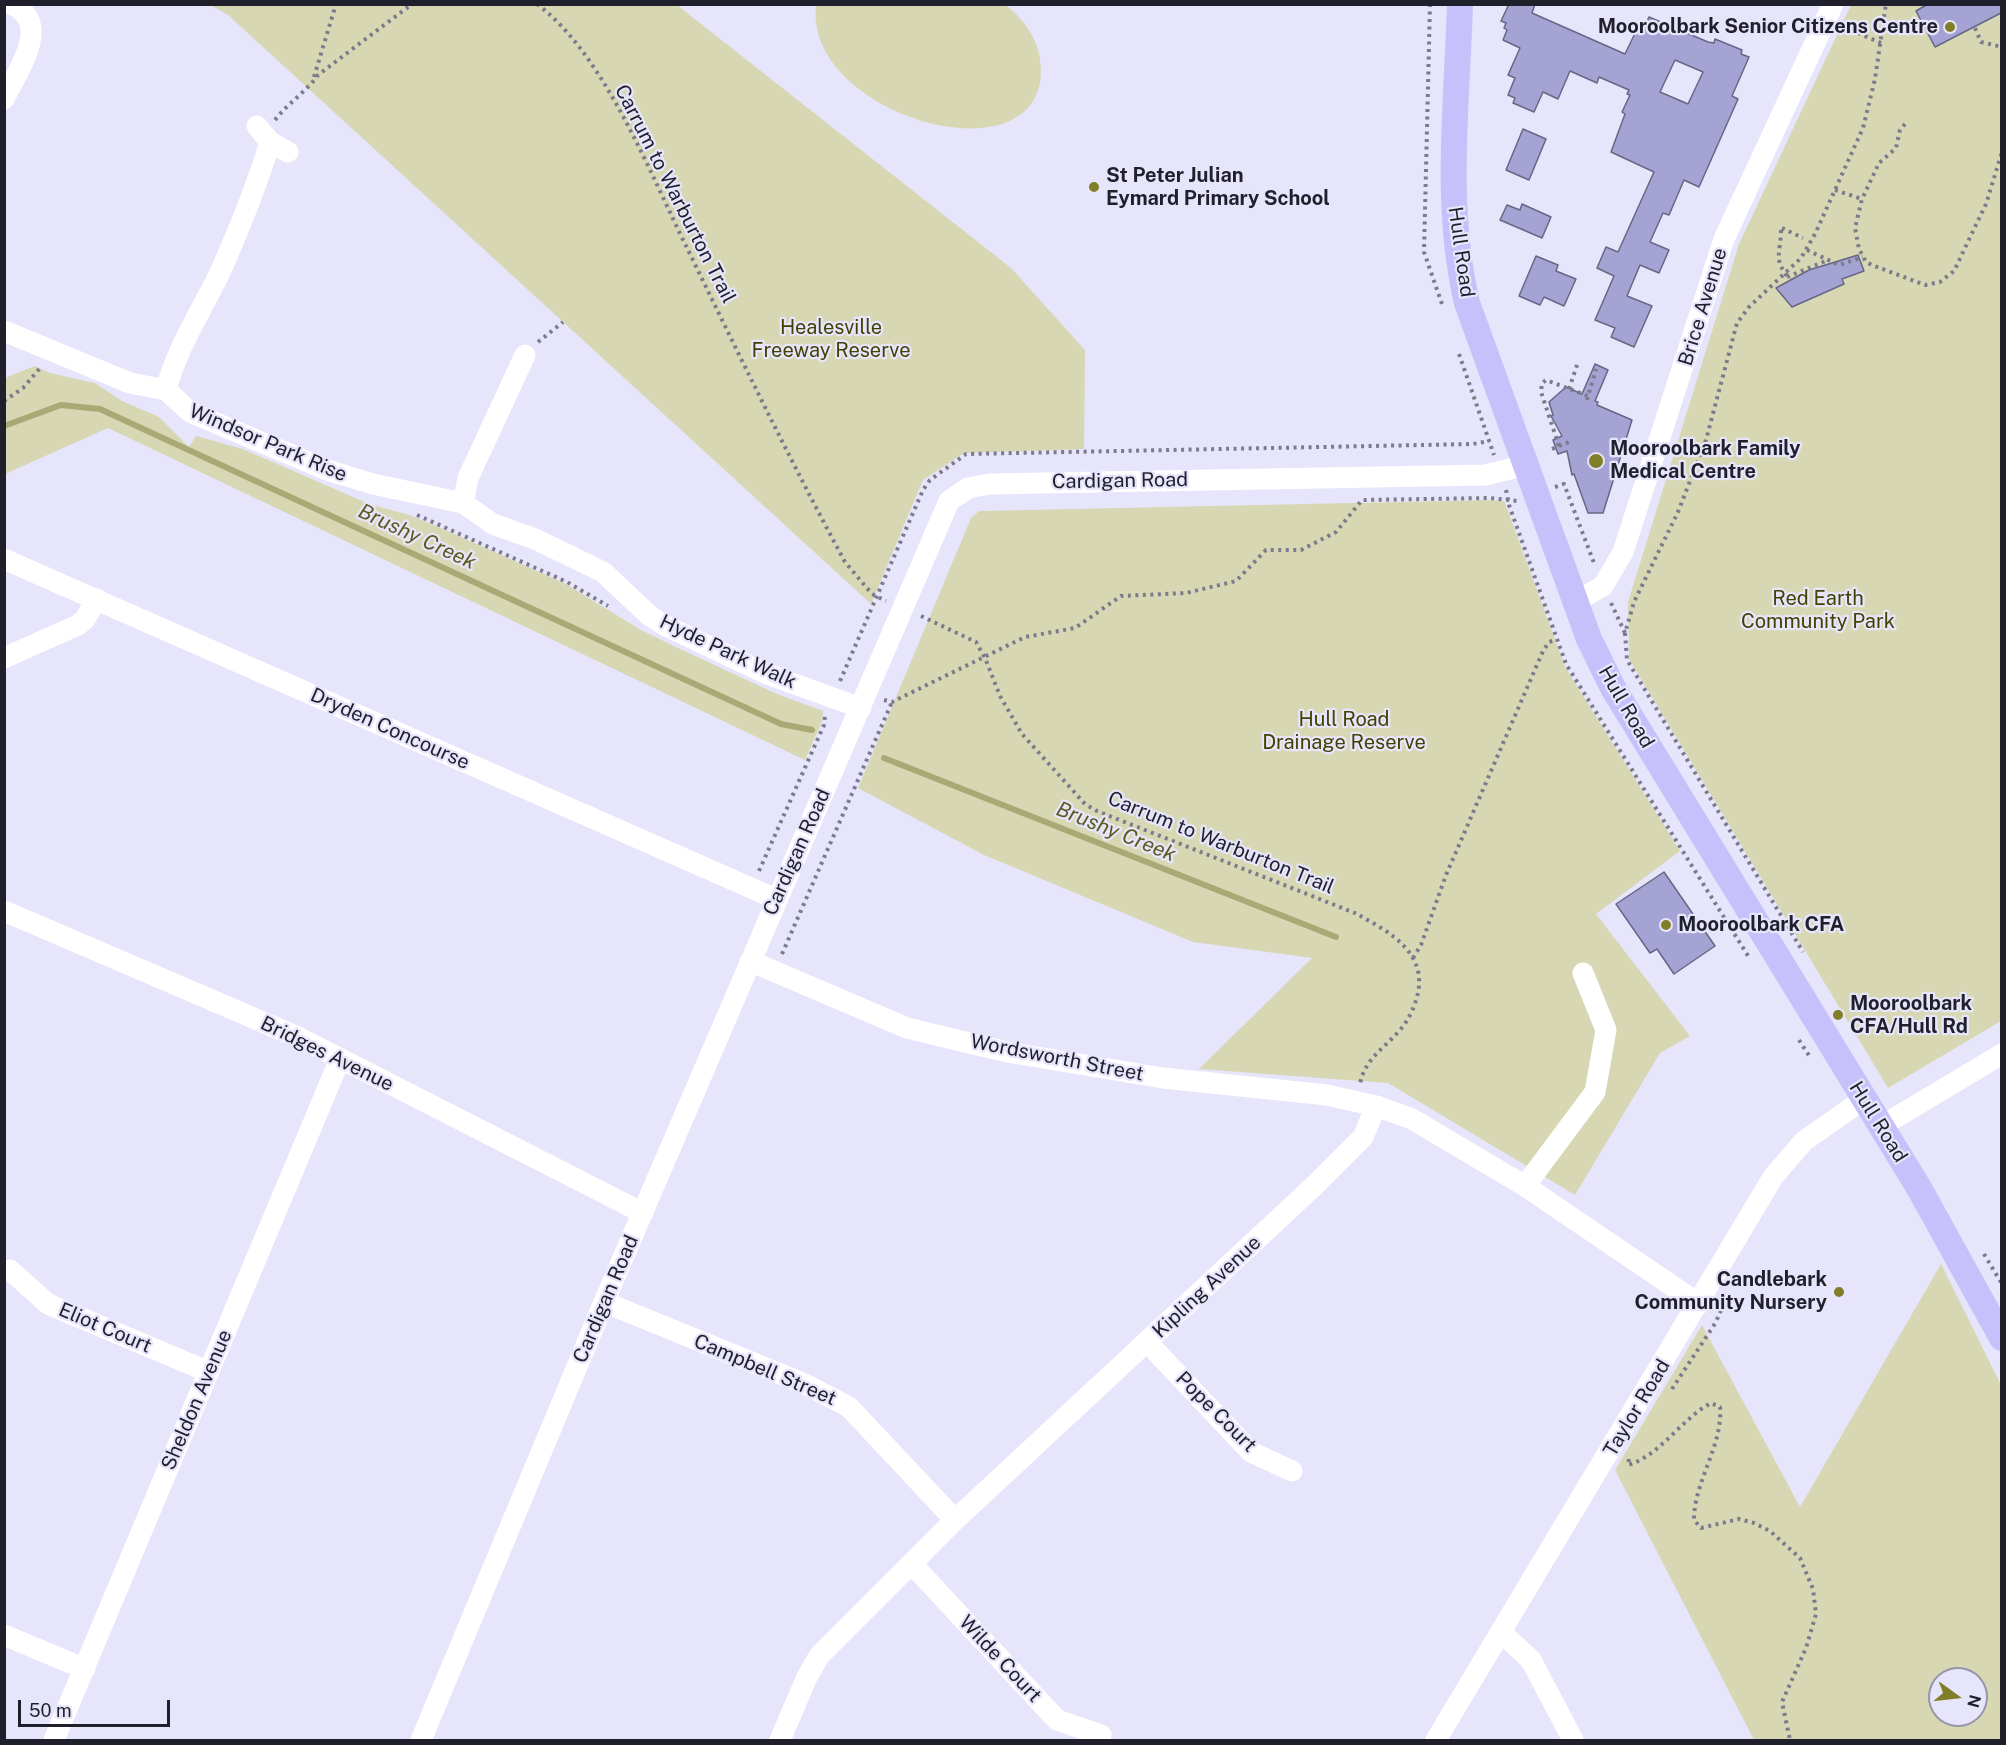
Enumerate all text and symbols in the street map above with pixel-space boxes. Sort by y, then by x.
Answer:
place label: Mooroolbark Senior Citizens Centre [1598,15,1938,39]
marker: Mooroolbark Senior Citizens Centre [1943,20,1957,34]
street label: Carrum to Warburton Trail [609,81,741,307]
place label: St Peter Julian Eymard Primary School [1106,164,1330,211]
marker: St Peter Julian Eymard Primary School [1087,180,1101,194]
street label: Hull Road [1443,205,1479,299]
street label: Brice Avenue [1674,245,1732,369]
park label: Healesville Freeway Reserve [752,316,910,363]
street label: Windsor Park Rise [186,399,350,487]
place label: Mooroolbark Family Medical Centre [1610,437,1801,484]
marker: Mooroolbark Family Medical Centre [1587,452,1605,470]
street label: Cardigan Road [1052,468,1188,494]
water label: Brushy Creek [354,499,480,575]
park label: Red Earth Community Park [1741,587,1895,634]
street label: Hyde Park Walk [656,610,800,694]
street label: Hull Road [1593,662,1659,752]
street label: Dryden Concourse [307,683,473,775]
park label: Hull Road Drainage Reserve [1262,708,1426,755]
street label: Cardigan Road [758,785,836,919]
street label: Carrum to Warburton Trail [1104,786,1338,900]
water label: Brushy Creek [1053,797,1179,867]
place label: Mooroolbark CFA [1678,913,1844,937]
marker: Mooroolbark CFA [1659,918,1673,932]
place label: Mooroolbark CFA/Hull Rd [1850,992,1972,1039]
marker: Mooroolbark CFA/Hull Rd [1831,1008,1845,1022]
street label: Bridges Avenue [257,1011,397,1097]
street label: Wordsworth Street [968,1029,1146,1087]
street label: Hull Road [1844,1077,1912,1167]
street label: Kipling Avenue [1148,1231,1266,1343]
street label: Cardigan Road [568,1232,644,1366]
place label: Candlebark Community Nursery [1634,1268,1827,1315]
marker: Candlebark Community Nursery [1832,1285,1846,1299]
street label: Eliot Court [55,1298,155,1358]
street label: Sheldon Avenue [157,1326,237,1474]
street label: Campbell Street [690,1329,840,1411]
street label: Taylor Road [1599,1355,1675,1461]
street label: Pope Court [1171,1367,1261,1457]
street label: Wilde Court [954,1611,1046,1707]
north arrow [1928,1667,1988,1727]
scale bar [21,1688,172,1726]
text: N [1963,1693,1985,1710]
text: 50 m [29,1700,72,1721]

